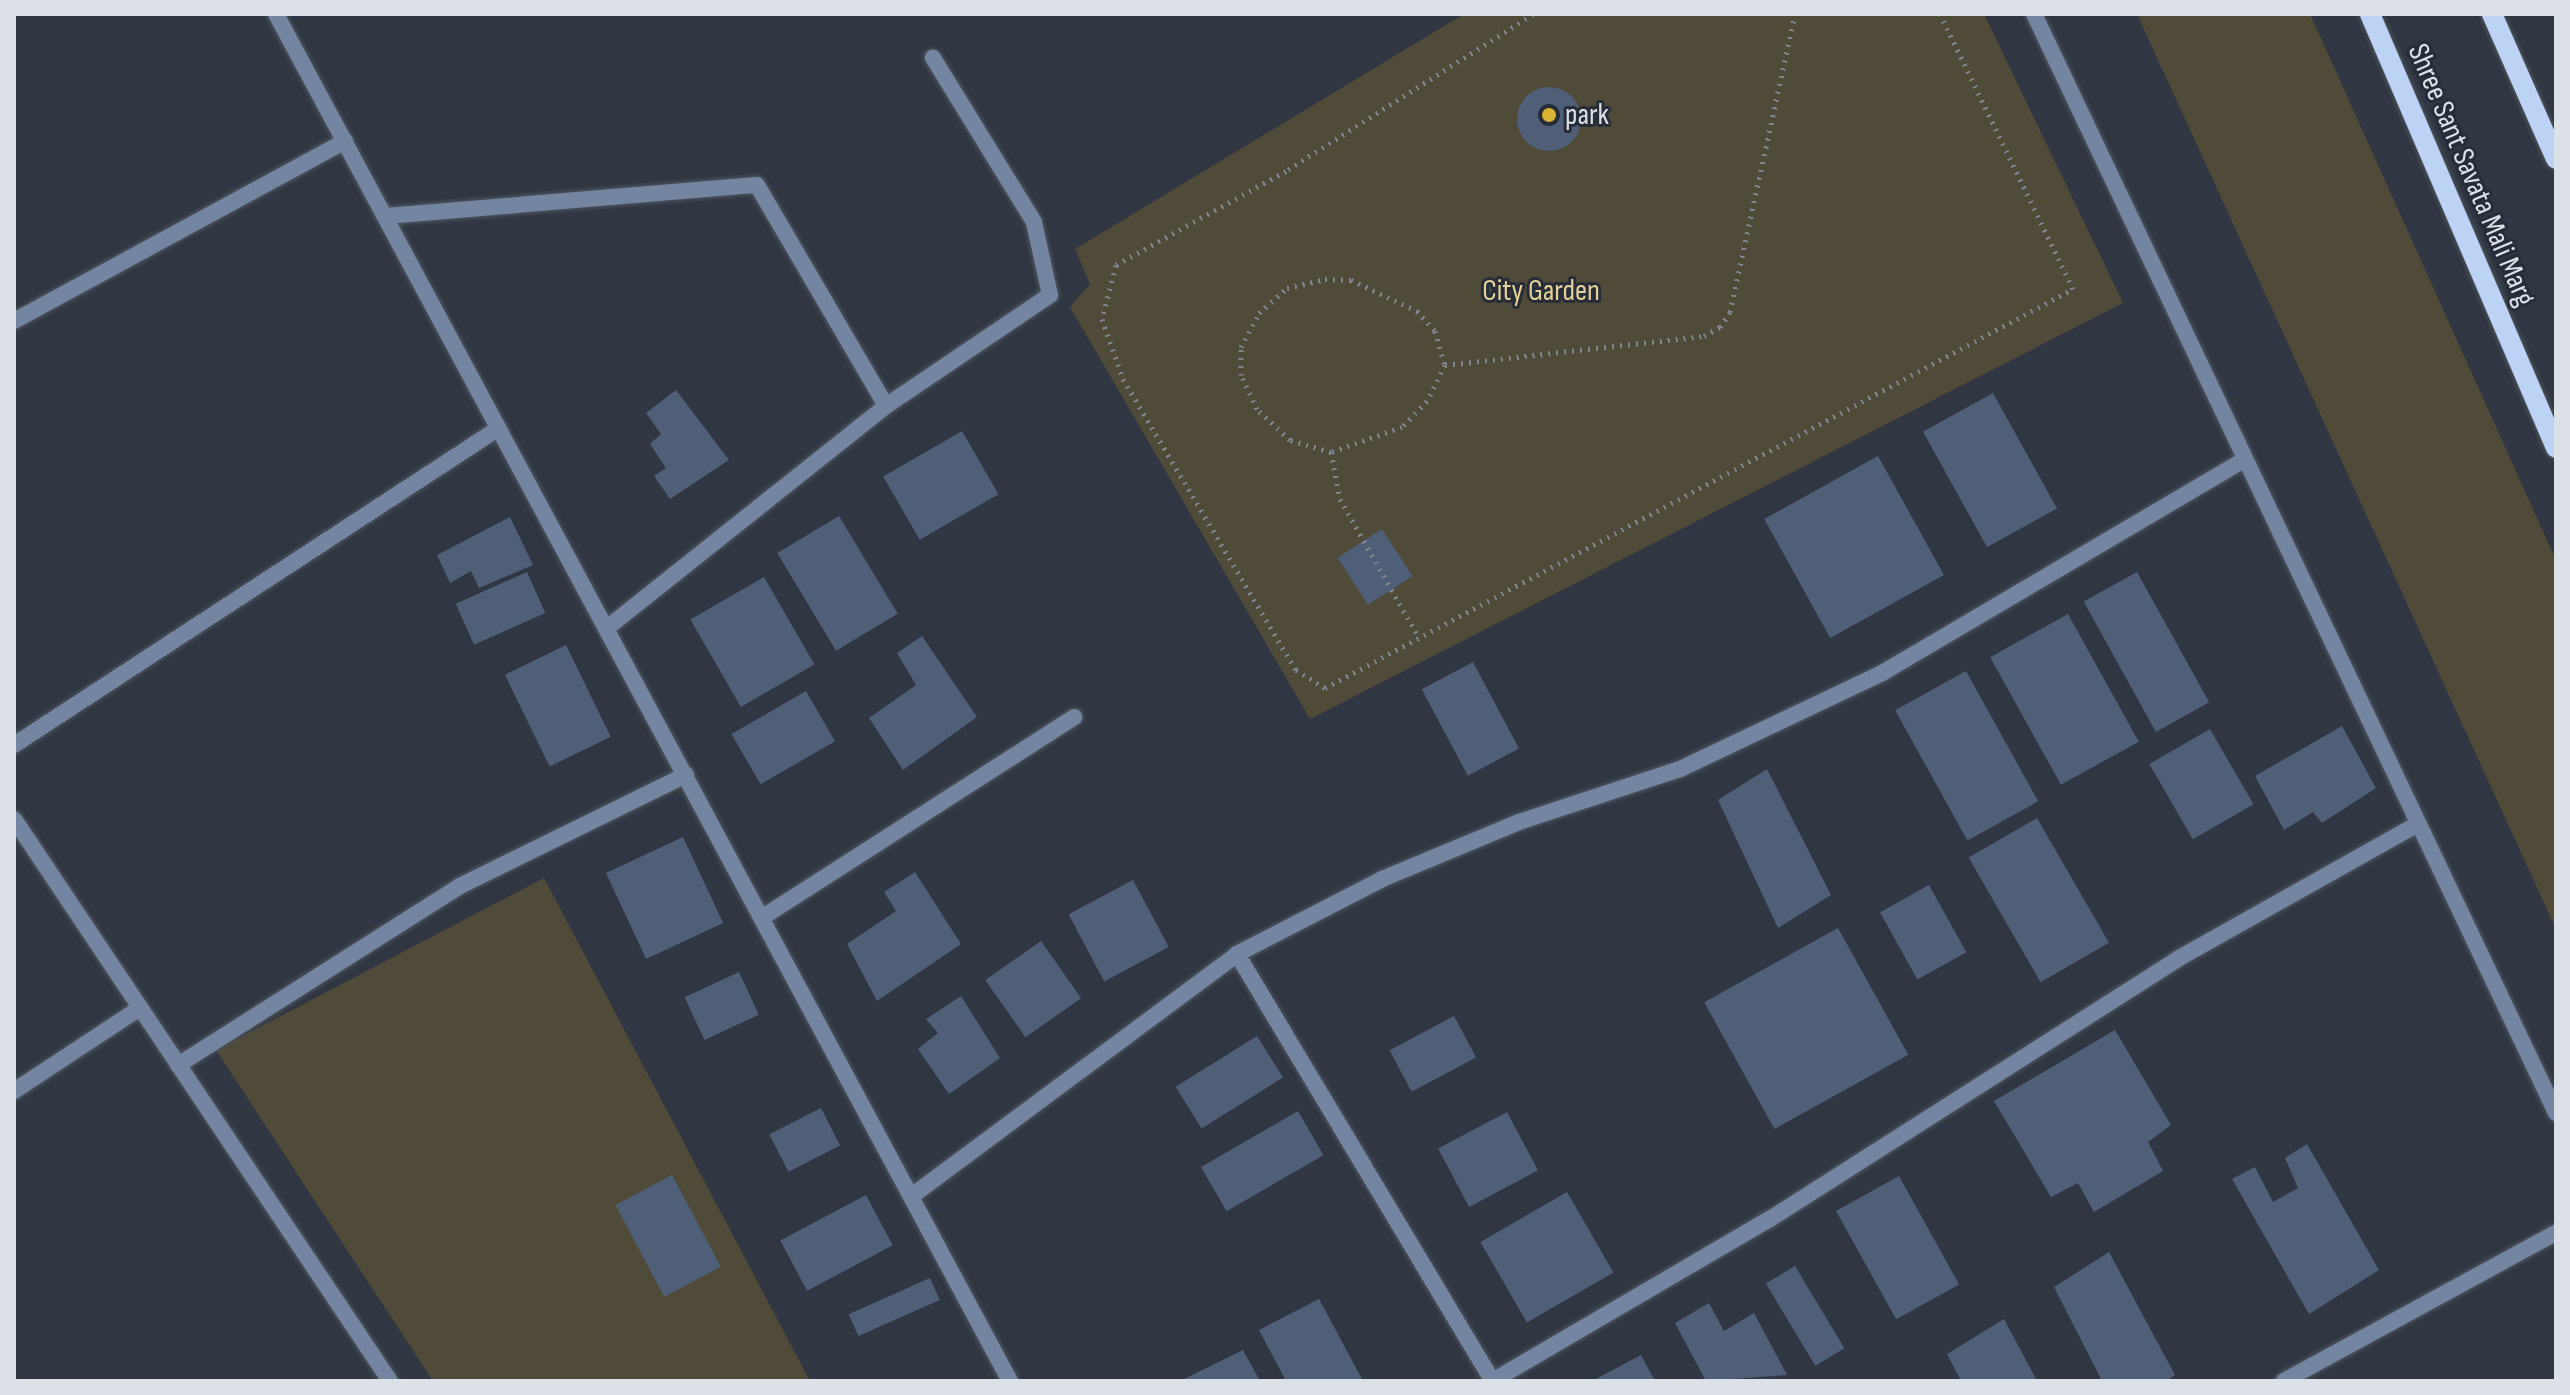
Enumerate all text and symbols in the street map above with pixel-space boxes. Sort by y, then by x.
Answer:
street label: Shree Sant Savata Mali Marg [2399,38,2543,312]
place label: park [1565,97,1609,133]
marker: park [1540,106,1558,124]
park label: City Garden [1482,273,1600,309]

